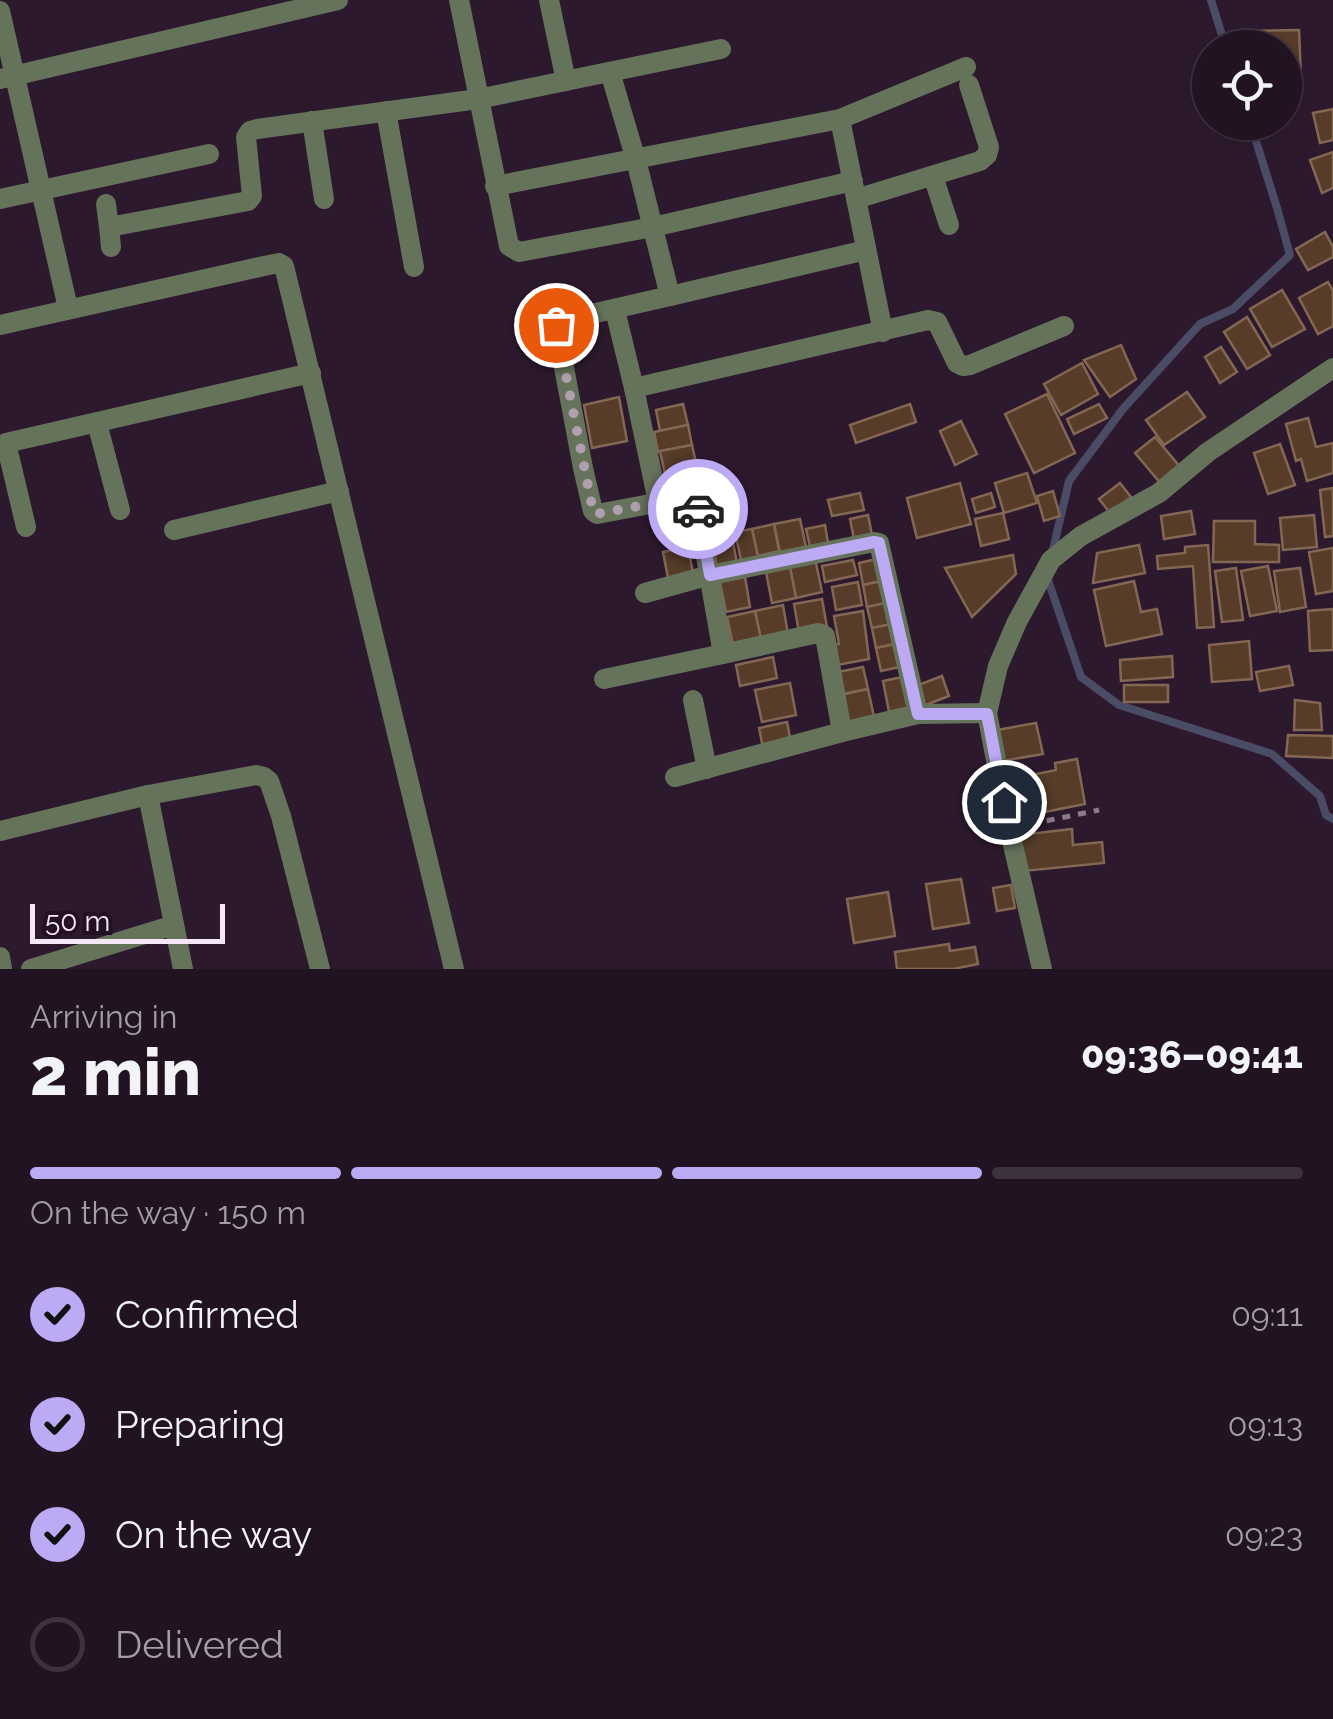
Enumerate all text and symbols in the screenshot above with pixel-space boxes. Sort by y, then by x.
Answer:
map controls [1192,30,1302,140]
button: locate [1192,30,1302,140]
pin [514,283,599,368]
icon: bag [529,298,584,353]
courier [648,459,748,559]
icon: car [671,482,726,537]
pin [962,760,1047,845]
icon: home [977,775,1032,830]
scale bar [30,899,225,944]
text: 50 m [45,905,110,938]
text: Arriving in [30,998,177,1035]
text: 09:36–09:41 [1081,1032,1303,1077]
text: 2 min [30,1034,201,1110]
text: On the way · 150 m [30,1194,306,1231]
icon: check [30,1287,85,1342]
text: Confirmed [115,1292,299,1337]
text: 09:11 [1231,1296,1303,1333]
icon: check [30,1397,85,1452]
text: Preparing [115,1402,285,1447]
text: 09:13 [1228,1406,1303,1443]
icon: check [30,1507,85,1562]
text: On the way [115,1512,312,1557]
text: 09:23 [1225,1516,1303,1553]
text: Delivered [115,1622,284,1667]

